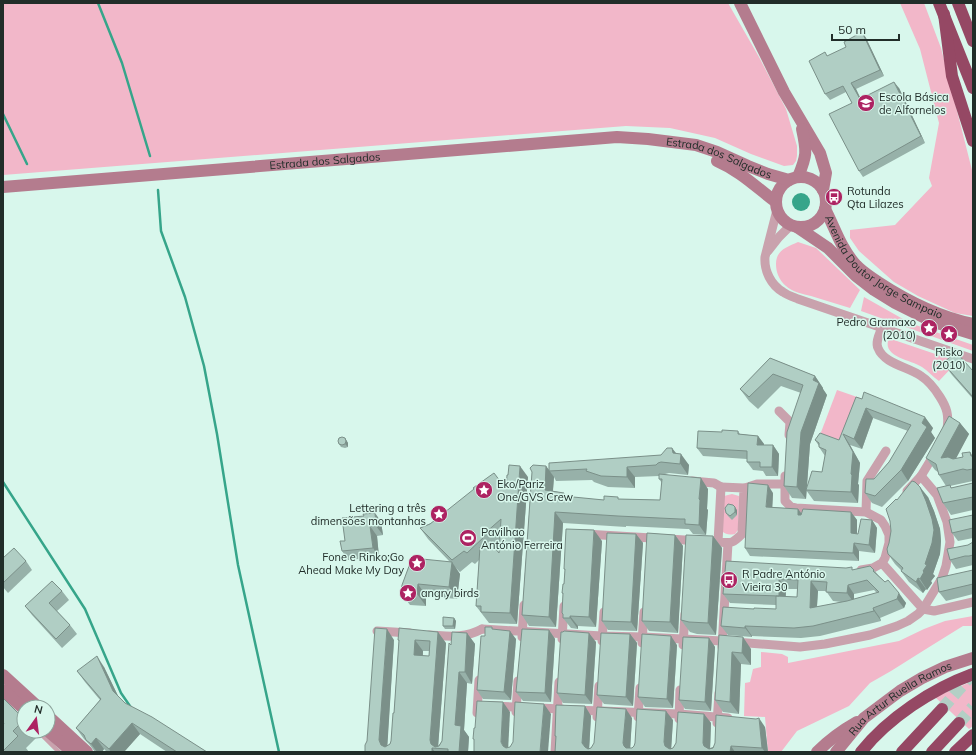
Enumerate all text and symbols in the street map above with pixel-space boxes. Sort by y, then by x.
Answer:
scale bar [832,16,899,42]
text: 50 m [838,22,866,37]
place label: Escola Básica de Alfornelos [879,90,949,117]
school or university icon: Escola Básica de Alfornelos [856,93,876,113]
street label: Estrada dos Salgados [665,134,773,182]
street label: Estrada dos Salgados [269,149,381,172]
place label: Rotunda Qta Lilazes [847,184,904,211]
bus stop icon: Rotunda Qta Lilazes [824,187,844,207]
street label: Avenida Doutor Jorge Sampaio [822,213,945,322]
place label: Pedro Gramaxo (2010) [837,315,916,342]
place icon: Pedro Gramaxo (2010) [919,318,939,338]
place icon: Risko (2010) [939,324,959,344]
place label: Risko (2010) [932,345,966,372]
place label: Eko/Pariz One/GVS Crew [497,477,574,504]
place icon: Eko/Pariz One/GVS Crew [474,480,494,500]
place label: Lettering a três dimensões montanhas [311,501,426,528]
place icon: Lettering a três dimensões montanhas [429,504,449,524]
place label: Pavilhao António Ferreira [481,525,563,552]
sports icon: Pavilhao António Ferreira [458,528,478,548]
place label: Fone e Rinko;Go Ahead Make My Day [298,550,404,577]
place icon: Fone e Rinko;Go Ahead Make My Day [407,553,427,573]
place label: R Padre António Vieira 30 [742,567,825,594]
bus stop icon: R Padre António Vieira 30 [719,570,739,590]
place icon: angry birds [398,583,418,603]
place label: angry birds [421,586,479,600]
street label: Rua Artur Ruella Ramos [845,658,953,738]
north arrow [16,699,56,739]
text: N [33,701,44,717]

